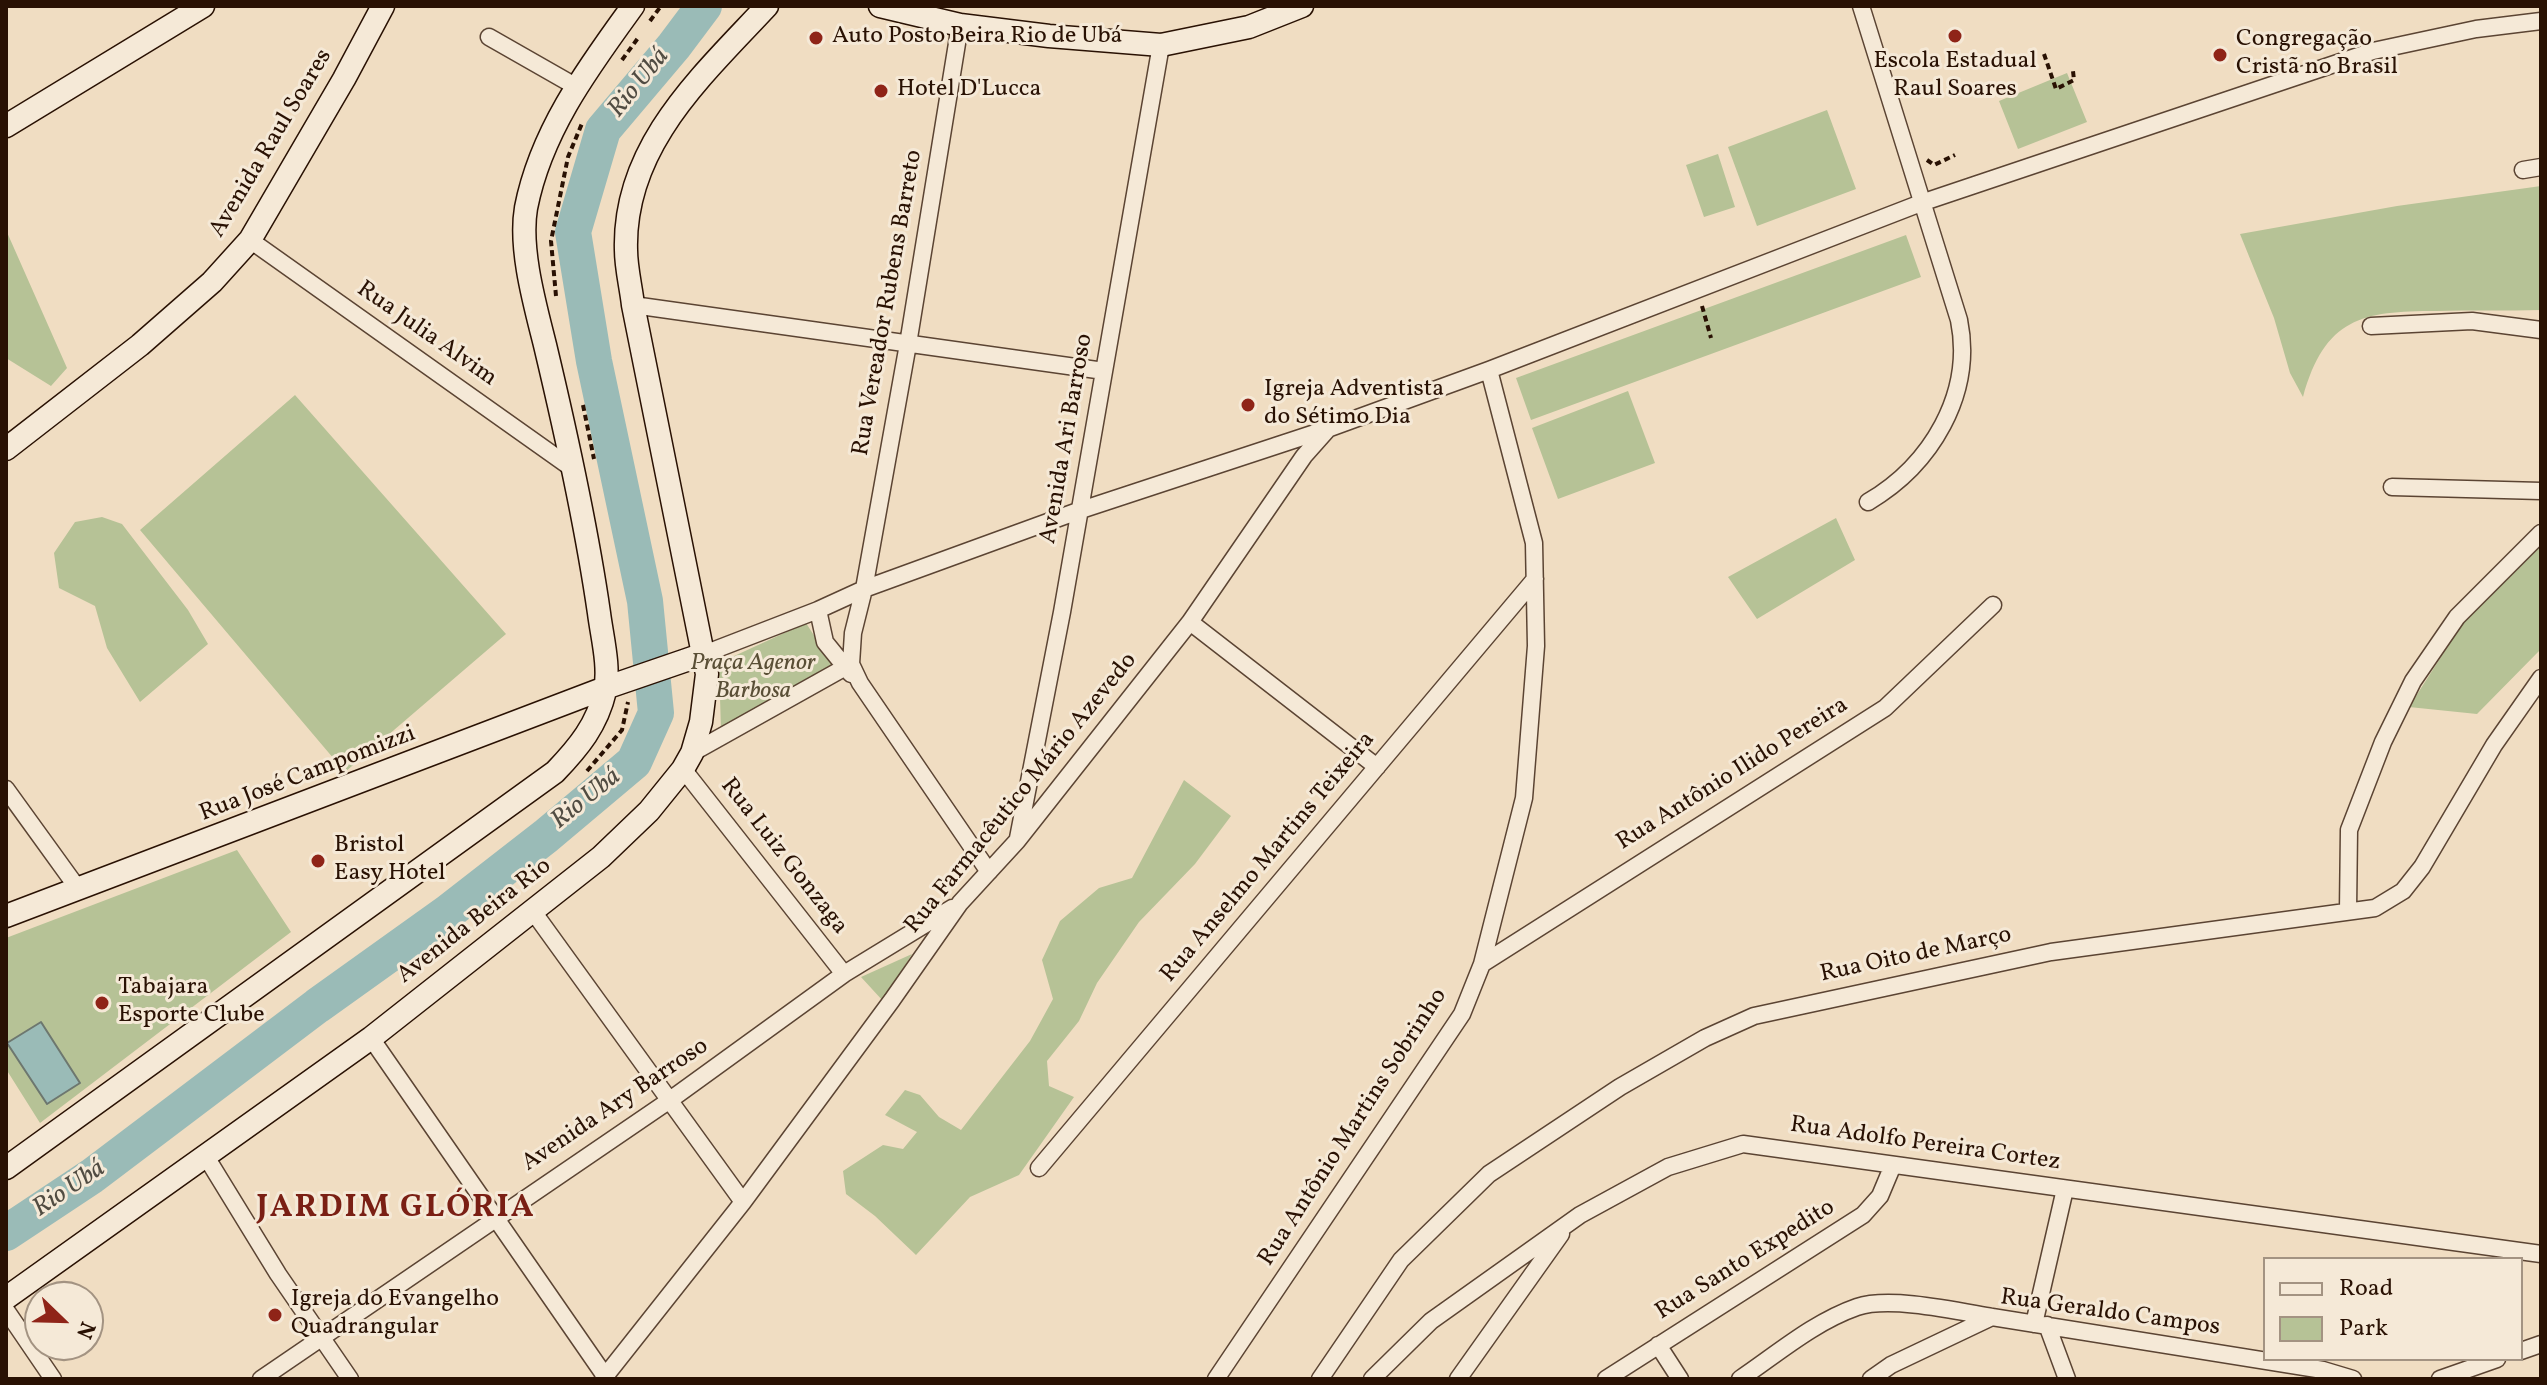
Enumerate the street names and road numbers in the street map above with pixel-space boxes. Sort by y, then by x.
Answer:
street label: Avenida Raul Soares [204,45,340,243]
street label: Rua Vereador Rubens Barreto [848,148,930,458]
street label: Rua Julia Alvim [350,276,502,394]
street label: Avenida Ari Barroso [1035,332,1101,546]
street label: Rua Farmacêutico Mário Azevedo [900,648,1144,940]
street label: Rua Antônio Ilido Pereira [1612,692,1854,858]
street label: Rua José Campomizzi [196,721,420,829]
street label: Rua Anselmo Martins Teixeira [1156,727,1382,989]
street label: Rua Luiz Gonzaga [713,773,853,941]
street label: Avenida Beira Rio [392,853,558,991]
street label: Rua Oito de Março [1818,922,2014,990]
street label: Rua Antônio Martins Sobrinho [1253,984,1455,1272]
street label: Avenida Ary Barroso [517,1033,715,1179]
street label: Rua Adolfo Pereira Cortez [1788,1112,2062,1178]
street label: Rua Santo Expedito [1651,1194,1841,1328]
street label: Rua Geraldo Campos [1998,1284,2222,1344]

